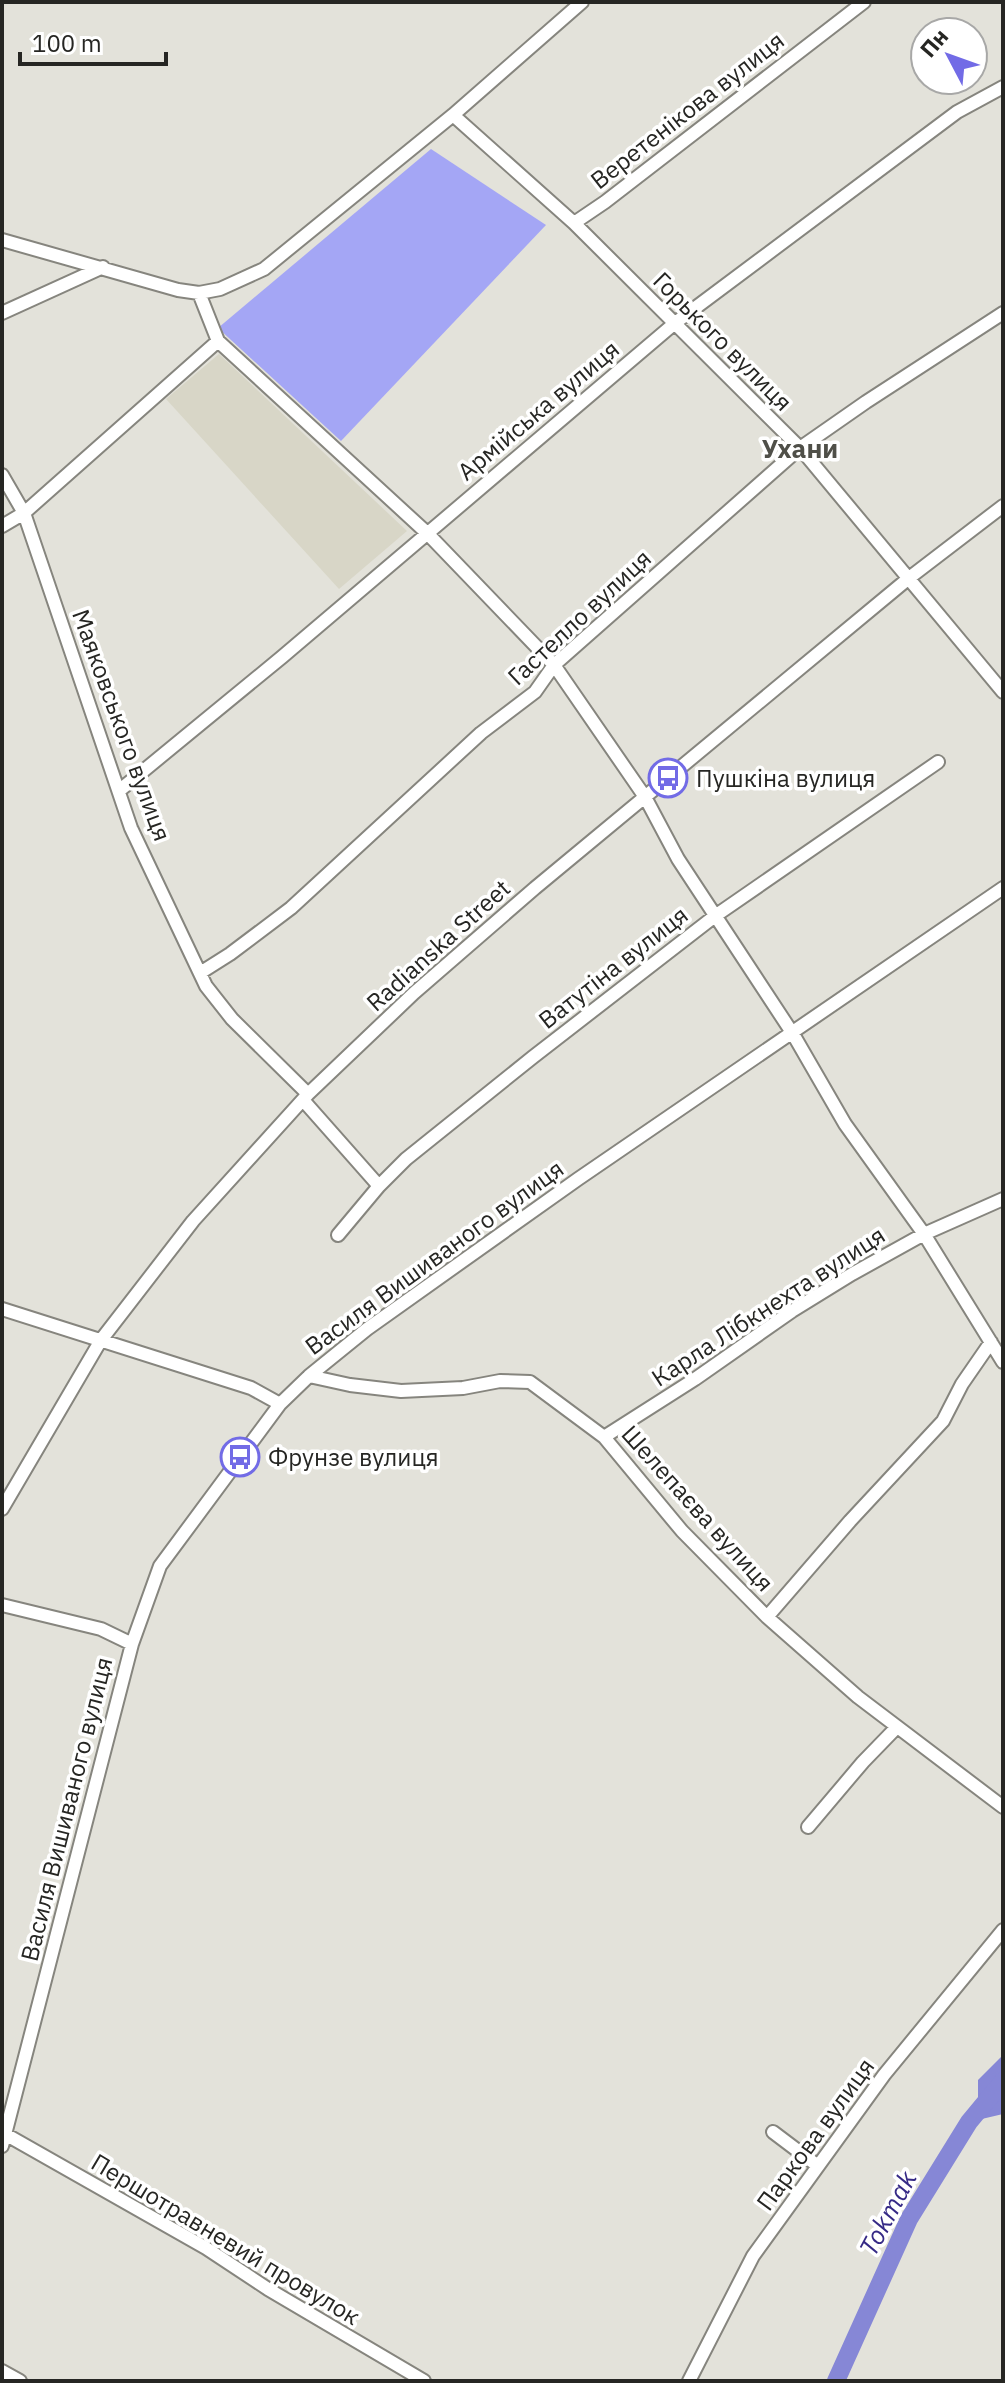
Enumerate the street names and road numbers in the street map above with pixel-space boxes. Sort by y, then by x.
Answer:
street label: Веретенікова вулиця [584,24,790,196]
street label: Горького вулиця [646,264,800,418]
street label: Армійська вулиця [450,333,626,487]
street label: Гастелло вулиця [500,542,658,692]
street label: Маяковського вулиця [65,605,179,845]
street label: Radianska Street [359,872,517,1018]
street label: Ватутіна вулиця [532,899,694,1035]
street label: Василя Вишиваного вулиця [298,1152,570,1362]
street label: Карла Лібкнехта вулиця [645,1219,891,1393]
street label: Шелепаєва вулиця [615,1418,781,1598]
street label: Василя Вишиваного вулиця [13,1654,119,1964]
street label: Паркова вулиця [749,2051,881,2217]
street label: Першотравневий провулок [86,2146,366,2332]

